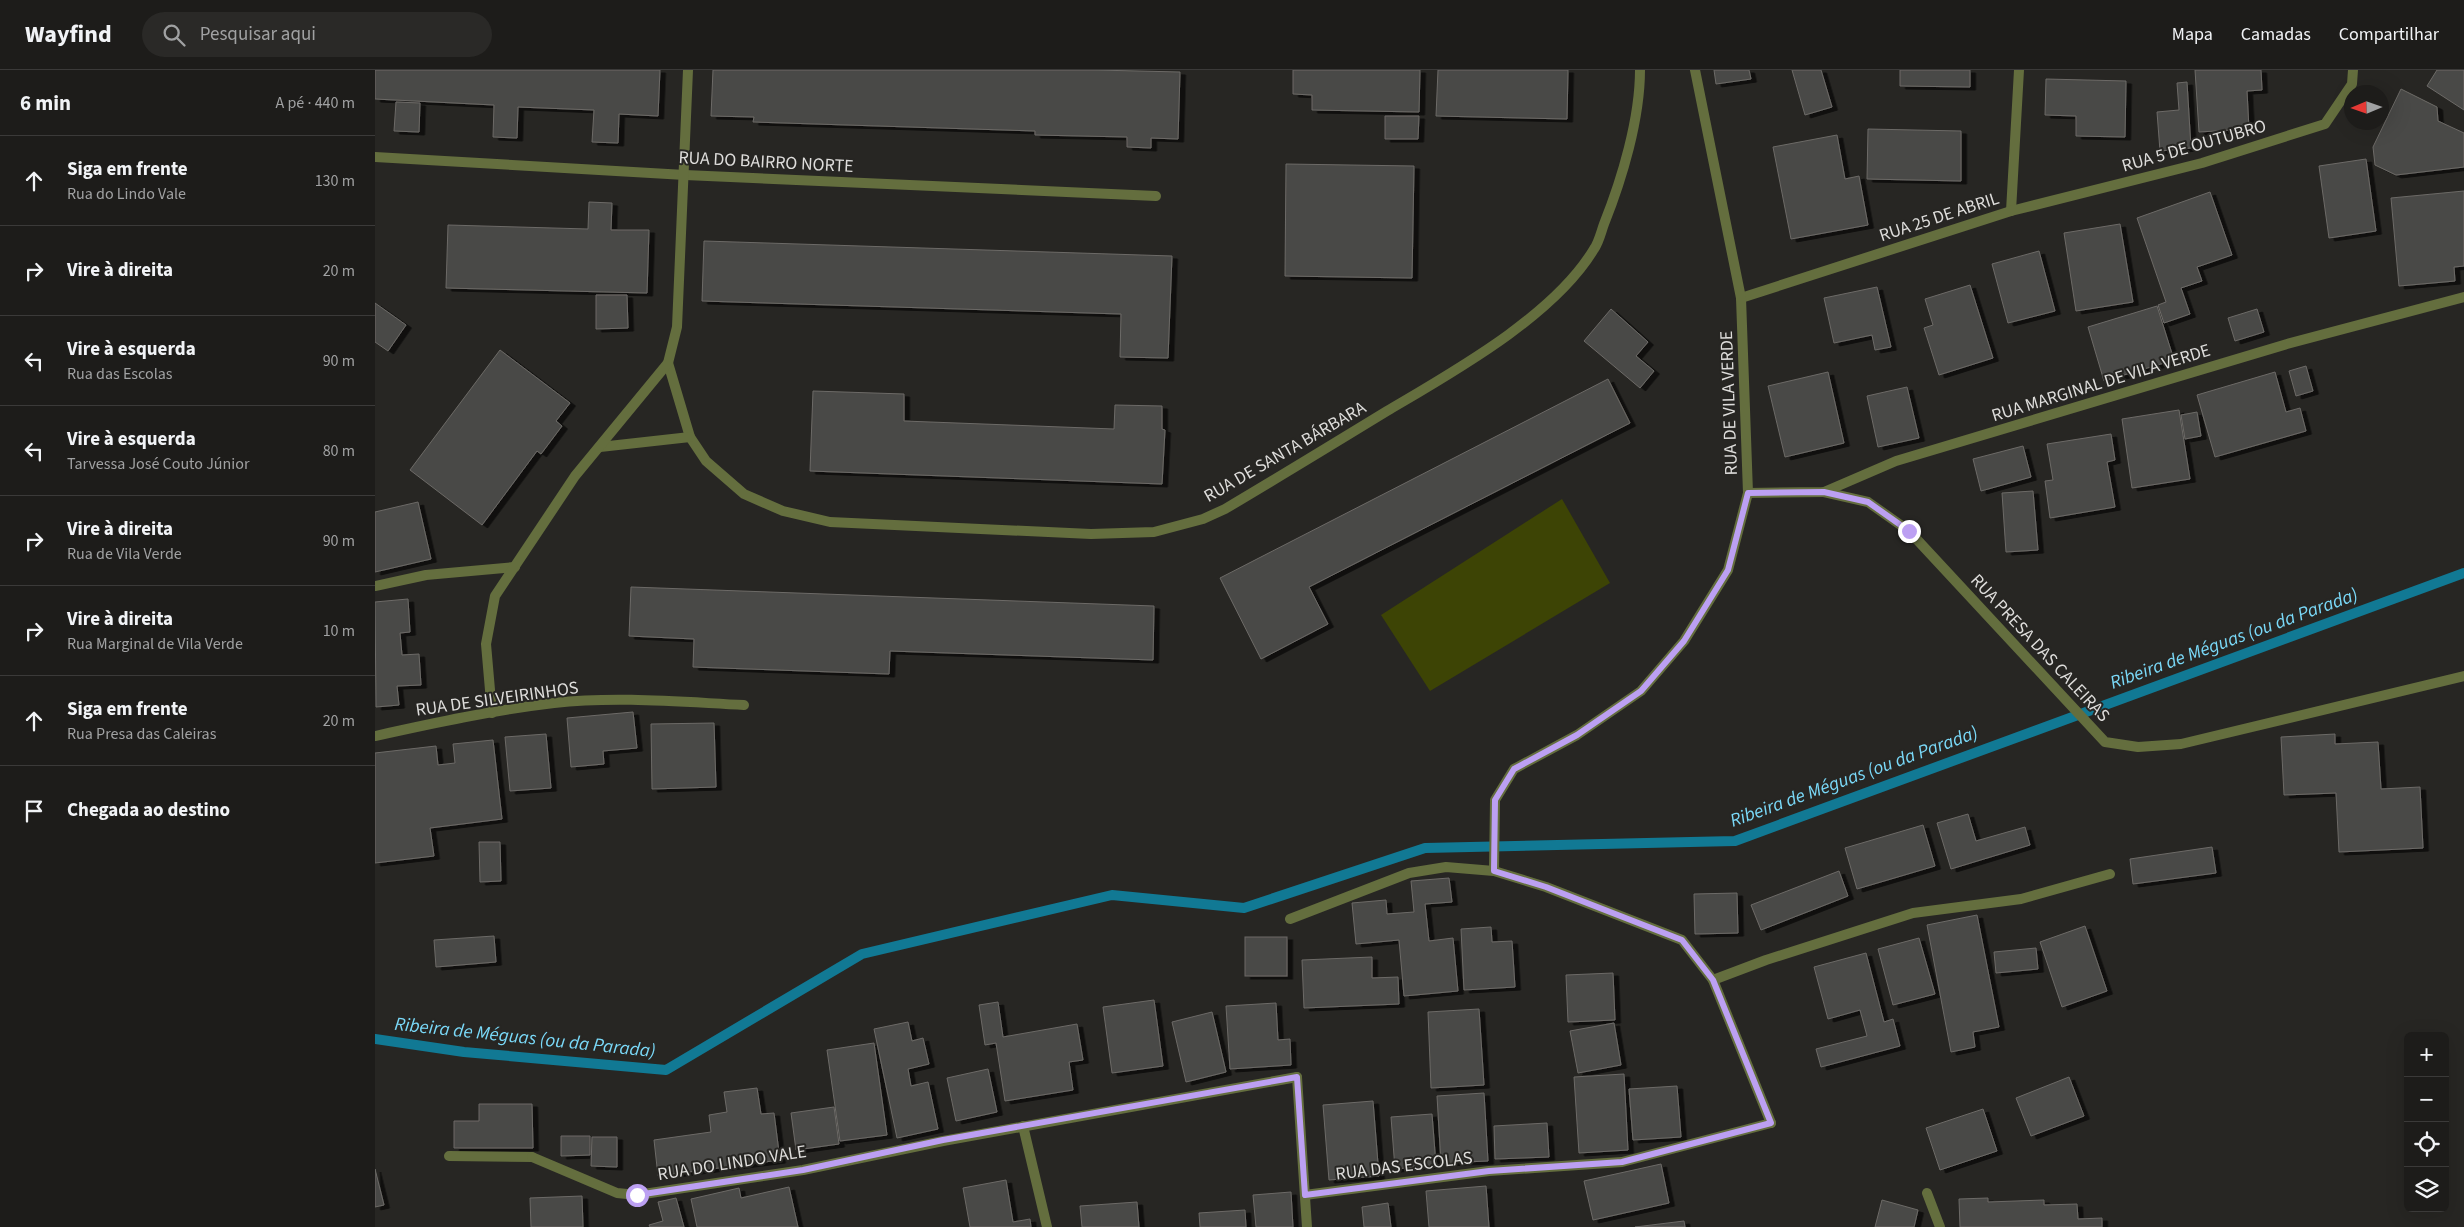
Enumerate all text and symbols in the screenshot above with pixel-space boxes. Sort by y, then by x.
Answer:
search box [142,12,492,57]
text: Wayfind [25,17,112,52]
icon: search [160,21,188,49]
text: Pesquisar aqui [200,21,316,48]
text: Mapa [2172,22,2213,47]
text: Camadas [2241,22,2311,47]
text: Compartilhar [2339,22,2439,47]
north arrow [2344,85,2389,130]
text: 6 min [20,88,71,118]
text: A pé · 440 m [276,92,355,114]
street label: RUA 5 DE OUTUBRO [2119,113,2269,179]
street label: RUA DO BAIRRO NORTE [678,145,854,179]
text: Siga em frente [67,156,188,183]
icon: ahead [20,167,48,195]
text: 130 m [315,170,355,192]
text: Rua do Lindo Vale [67,183,186,205]
street label: RUA 25 DE ABRIL [1876,186,2002,248]
icon: right [20,257,48,285]
text: Vire à direita [67,257,173,284]
text: 20 m [323,260,355,282]
street label: RUA DE VILA VERDE [1714,330,1744,476]
text: Vire à esquerda [67,336,196,363]
street label: RUA MARGINAL DE VILA VERDE [1989,338,2213,428]
icon: left [20,347,48,375]
text: 90 m [323,350,355,372]
text: Rua das Escolas [67,363,173,385]
street label: RUA DE SANTA BÁRBARA [1199,395,1371,509]
text: Vire à esquerda [67,426,196,453]
icon: left [20,437,48,465]
text: 80 m [323,440,355,462]
text: Tarvessa José Couto Júnior [67,453,249,475]
text: Vire à direita [67,516,173,543]
route end [1898,520,1921,543]
icon: right [20,527,48,555]
text: 90 m [323,530,355,552]
text: Rua de Vila Verde [67,543,182,565]
street label: RUA PRESA DAS CALEIRAS [1965,568,2115,728]
water label: Ribeira de Méguas (ou da Parada) [2106,581,2362,697]
text: Vire à direita [67,606,173,633]
icon: right [20,617,48,645]
text: 10 m [323,620,355,642]
text: Rua Marginal de Vila Verde [67,633,243,655]
street label: RUA DE SILVEIRINHOS [414,675,580,723]
text: Siga em frente [67,696,188,723]
icon: ahead [20,707,48,735]
text: 20 m [323,710,355,732]
water label: Ribeira de Méguas (ou da Parada) [1726,719,1982,835]
text: Rua Presa das Caleiras [67,723,216,745]
icon: arrive [20,797,48,825]
text: Chegada ao destino [67,797,230,824]
water label: Ribeira de Méguas (ou da Parada) [393,1011,657,1065]
map controls [2404,1032,2449,1212]
button: + [2404,1032,2449,1077]
button: − [2404,1077,2449,1122]
button: locate [2404,1122,2449,1167]
street label: RUA DO LINDO VALE [656,1139,808,1187]
street label: RUA DAS ESCOLAS [1334,1145,1474,1187]
button: layers [2404,1167,2449,1212]
route start [626,1184,649,1207]

